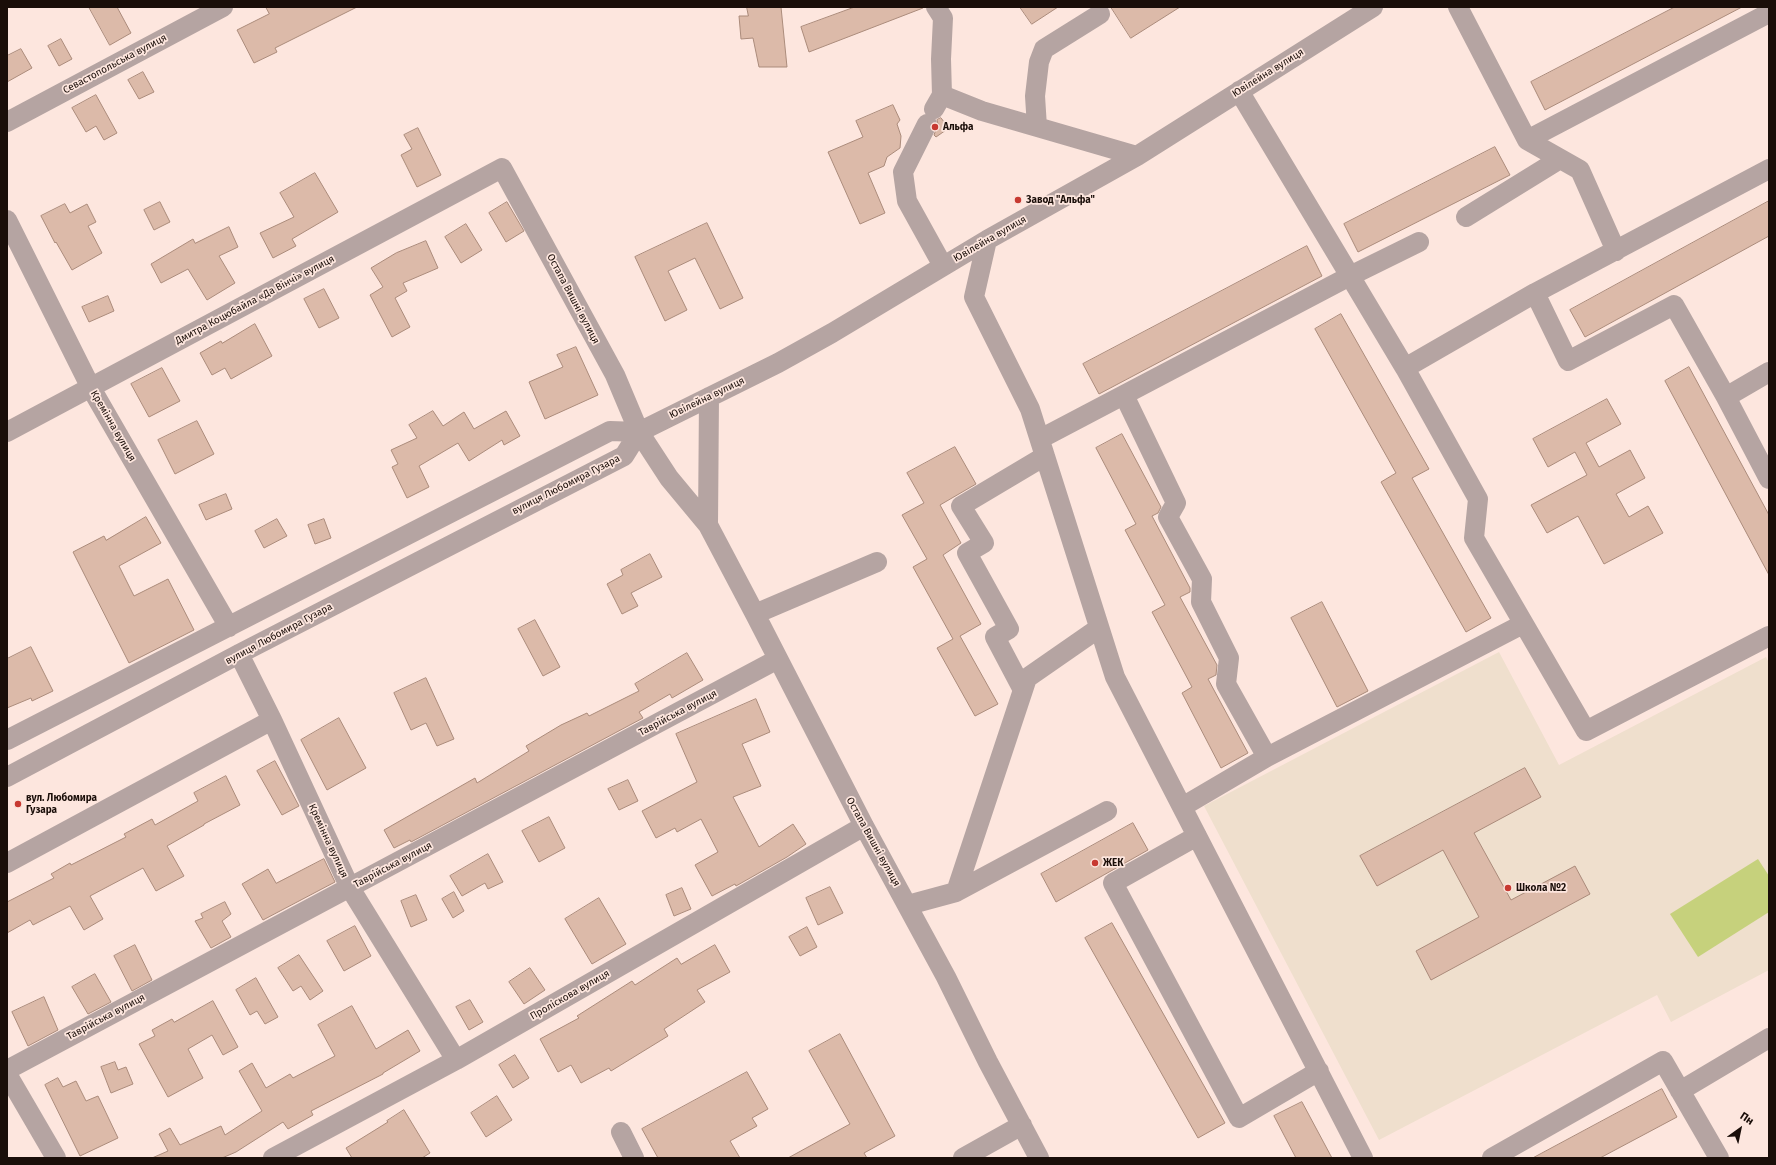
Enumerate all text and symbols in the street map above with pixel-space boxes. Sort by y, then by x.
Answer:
street label: Севастопольська вулиця [61,32,169,96]
street label: Ювілейна вулиця [1230,46,1306,100]
place label: Альфа [943,121,974,133]
marker: Альфа [930,122,940,132]
place label: Завод "Альфа" [1026,194,1095,206]
marker: Завод "Альфа" [1013,195,1023,205]
street label: Ювілейна вулиця [951,213,1029,265]
street label: Остапа Вишні вулиця [544,252,602,346]
street label: Дмитра Коцюбайла «Да Вінчі» вулиця [173,253,337,347]
street label: Ювілейна вулиця [667,375,747,421]
street label: Кремінна вулиця [88,388,138,464]
street label: вулиця Любомира Гузара [510,453,622,517]
street label: вулиця Любомира Гузара [223,601,335,667]
street label: Таврійська вулиця [637,687,719,739]
place label: вул. Любомира Гузара [26,792,97,816]
street label: Остапа Вишні вулиця [843,795,903,889]
marker: вул. Любомира Гузара [13,799,23,809]
street label: Кремінна вулиця [306,802,350,880]
street label: Таврійська вулиця [352,839,434,891]
place label: ЖЕК [1103,857,1124,869]
marker: ЖЕК [1090,858,1100,868]
place label: Школа №2 [1516,882,1566,894]
marker: Школа №2 [1503,883,1513,893]
street label: Проліскова вулиця [528,967,612,1023]
street label: Таврійська вулиця [65,991,147,1043]
north arrow [1720,1109,1760,1149]
text: Пн [1738,1109,1756,1128]

